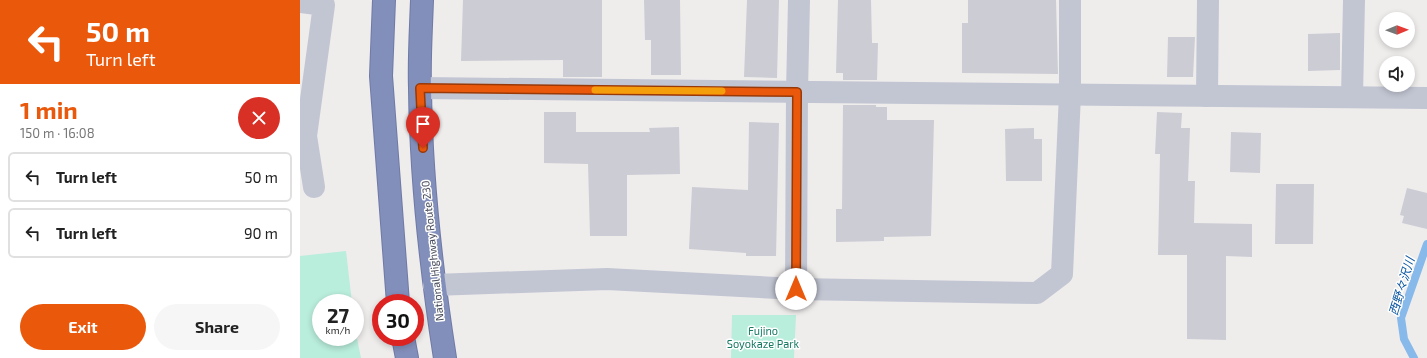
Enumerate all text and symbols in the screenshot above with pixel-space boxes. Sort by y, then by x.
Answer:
north arrow [1379,12,1415,48]
map controls [1379,12,1415,92]
text: 50 m [86,14,150,48]
icon: left [20,16,72,68]
text: Turn left [86,48,156,70]
button: sound [1379,56,1415,92]
text: 1 min [20,95,78,124]
button: close [238,97,280,139]
pin [406,107,440,148]
icon: arrive [412,113,434,135]
text: 150 m · 16:08 [20,125,95,141]
icon: left [22,166,44,188]
text: Turn left [56,168,117,186]
text: 50 m [244,168,278,186]
street label: National Highway Route 230 [418,180,446,322]
icon: left [22,222,44,244]
text: Turn left [56,224,117,242]
text: 90 m [244,224,278,242]
water label: 西野々沢川 [1386,253,1417,317]
position arrow [775,268,817,310]
speed limit sign: 30 [372,294,424,346]
text: 27 [327,303,349,327]
button: Exit [20,304,146,350]
button: Share [154,304,280,350]
text: km/h [326,324,350,336]
park label: Fujino Soyokaze Park [727,324,800,350]

